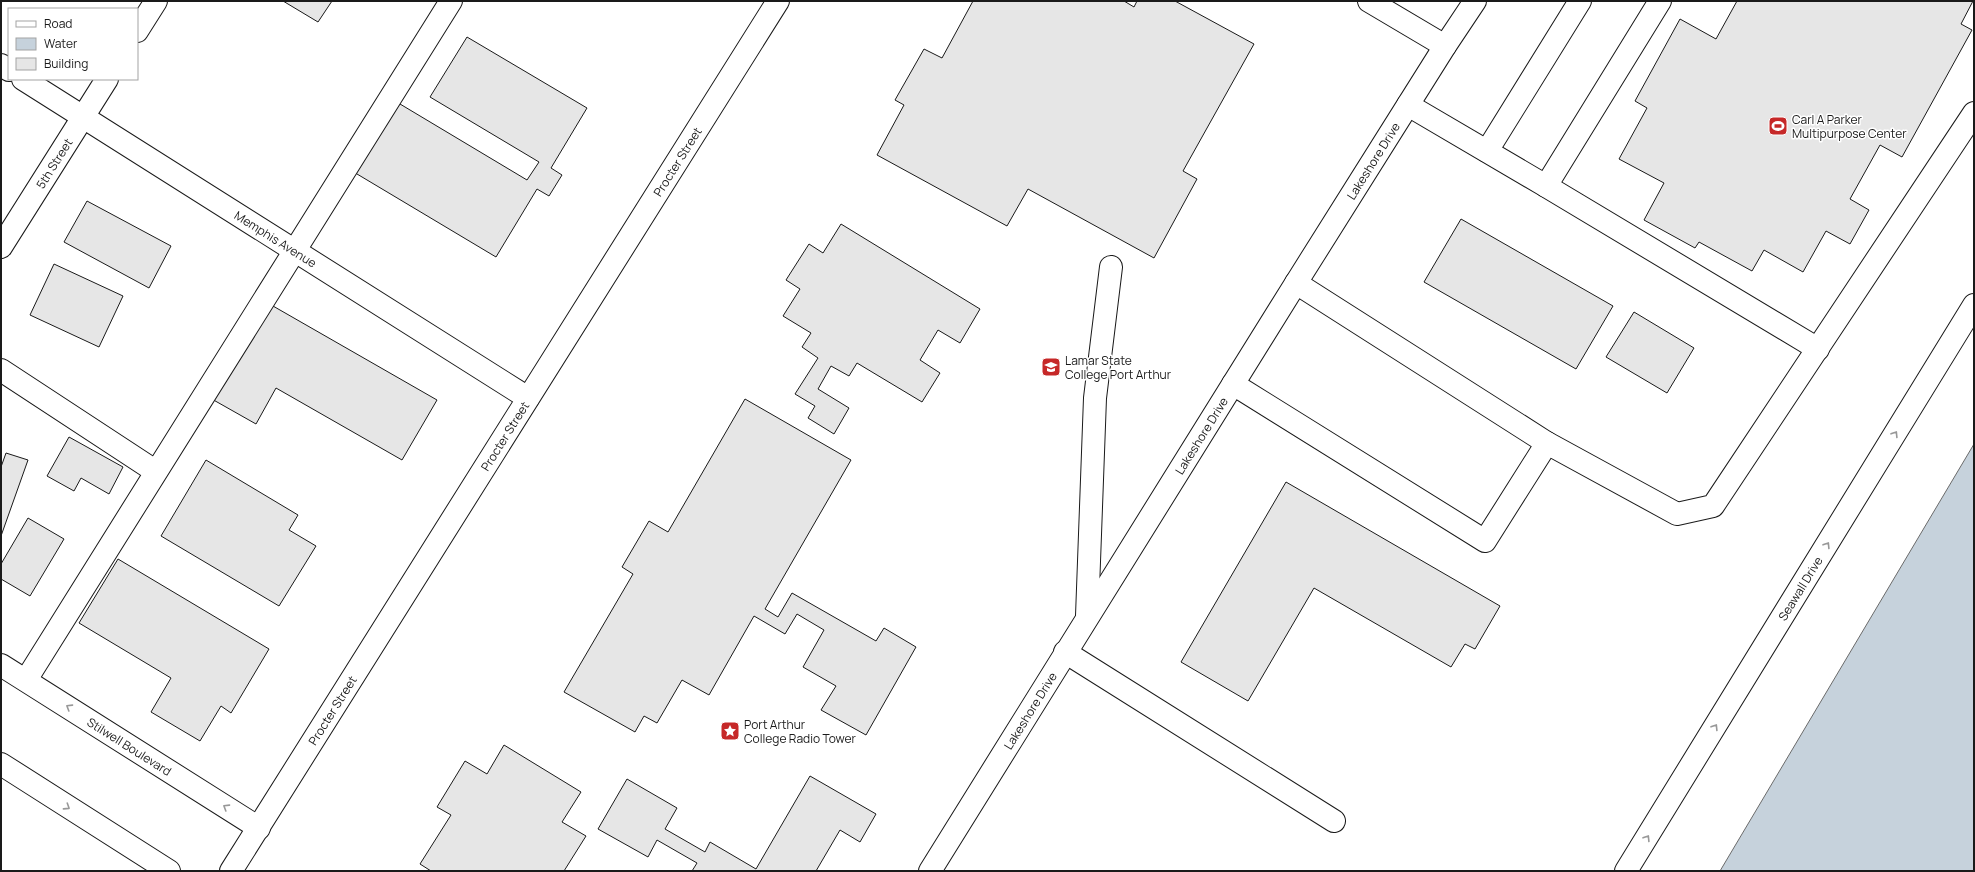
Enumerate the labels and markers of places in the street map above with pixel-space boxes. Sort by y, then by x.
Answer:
place label: Carl A Parker Multipurpose Center [1792,111,1907,142]
sports icon: Carl A Parker Multipurpose Center [1767,115,1789,137]
place label: Lamar State College Port Arthur [1065,352,1172,383]
school or university icon: Lamar State College Port Arthur [1040,356,1062,378]
place label: Port Arthur College Radio Tower [744,716,857,747]
place icon: Port Arthur College Radio Tower [719,720,741,742]

